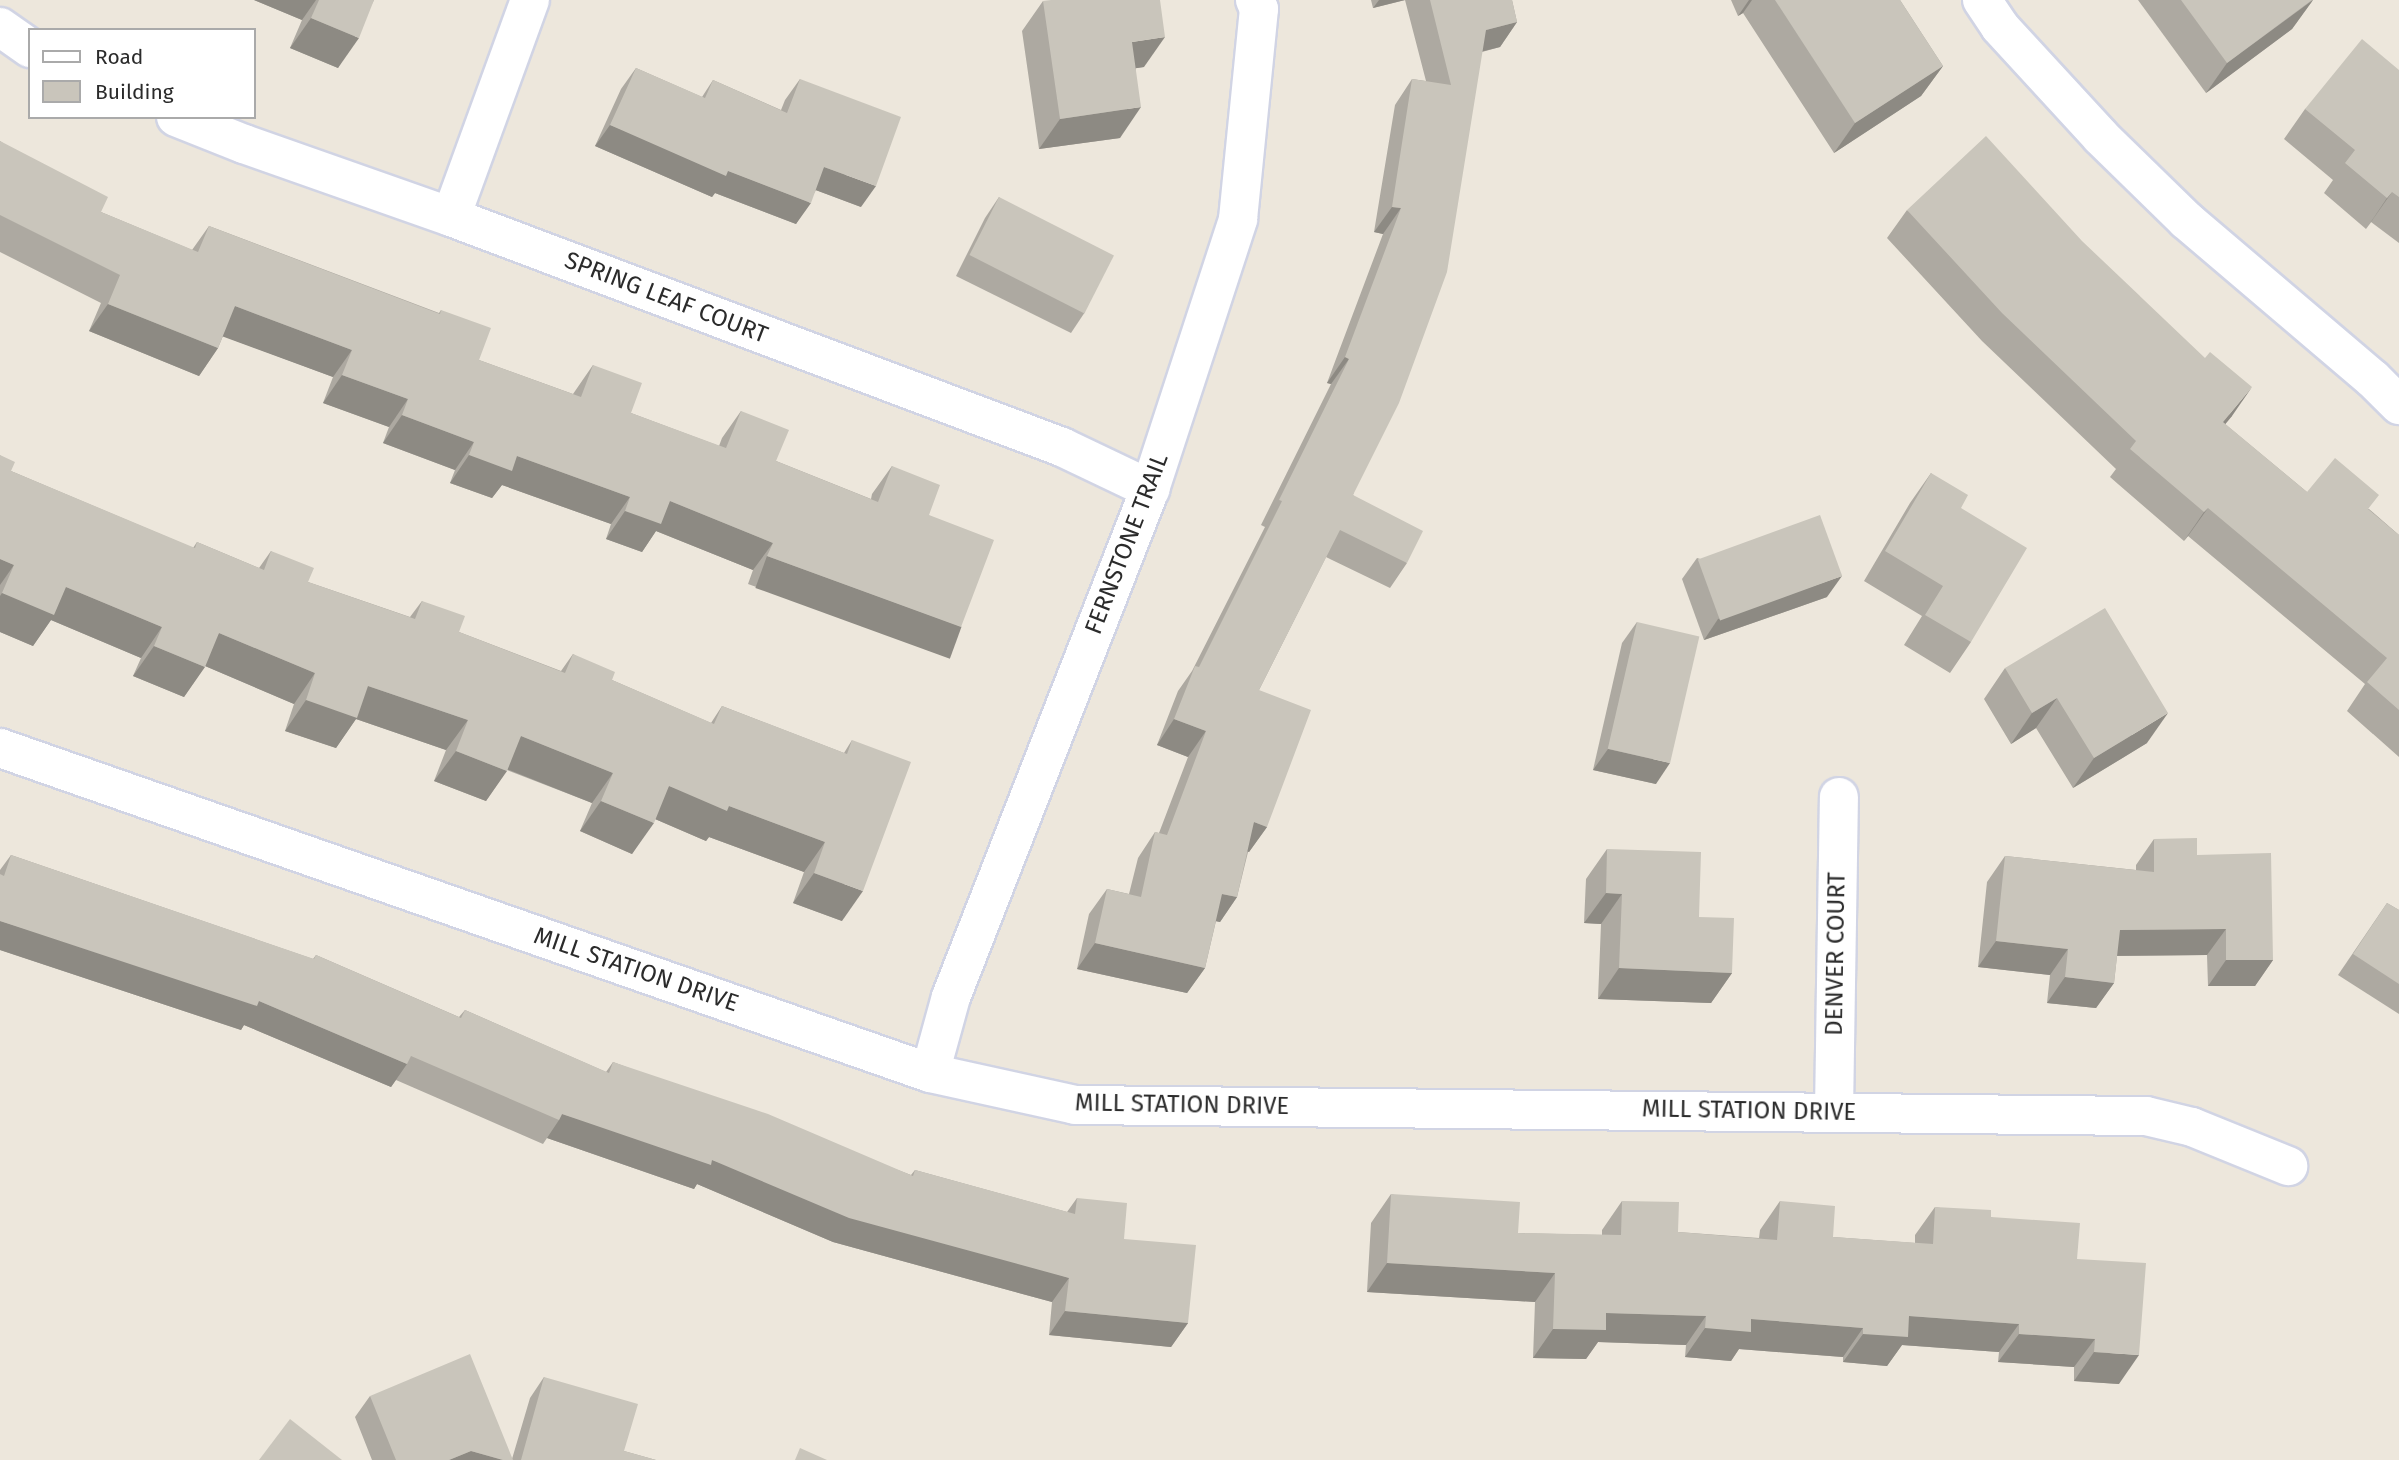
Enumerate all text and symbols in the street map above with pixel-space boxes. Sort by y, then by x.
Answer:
legend [28,28,256,119]
text: Road [95,44,143,70]
text: Building [95,79,174,105]
street label: SPRING LEAF COURT [560,246,772,350]
street label: FERNSTONE TRAIL [1079,449,1175,639]
street label: DENVER COURT [1820,872,1852,1036]
street label: MILL STATION DRIVE [530,921,742,1019]
street label: MILL STATION DRIVE [1075,1089,1289,1121]
street label: MILL STATION DRIVE [1642,1095,1856,1127]

